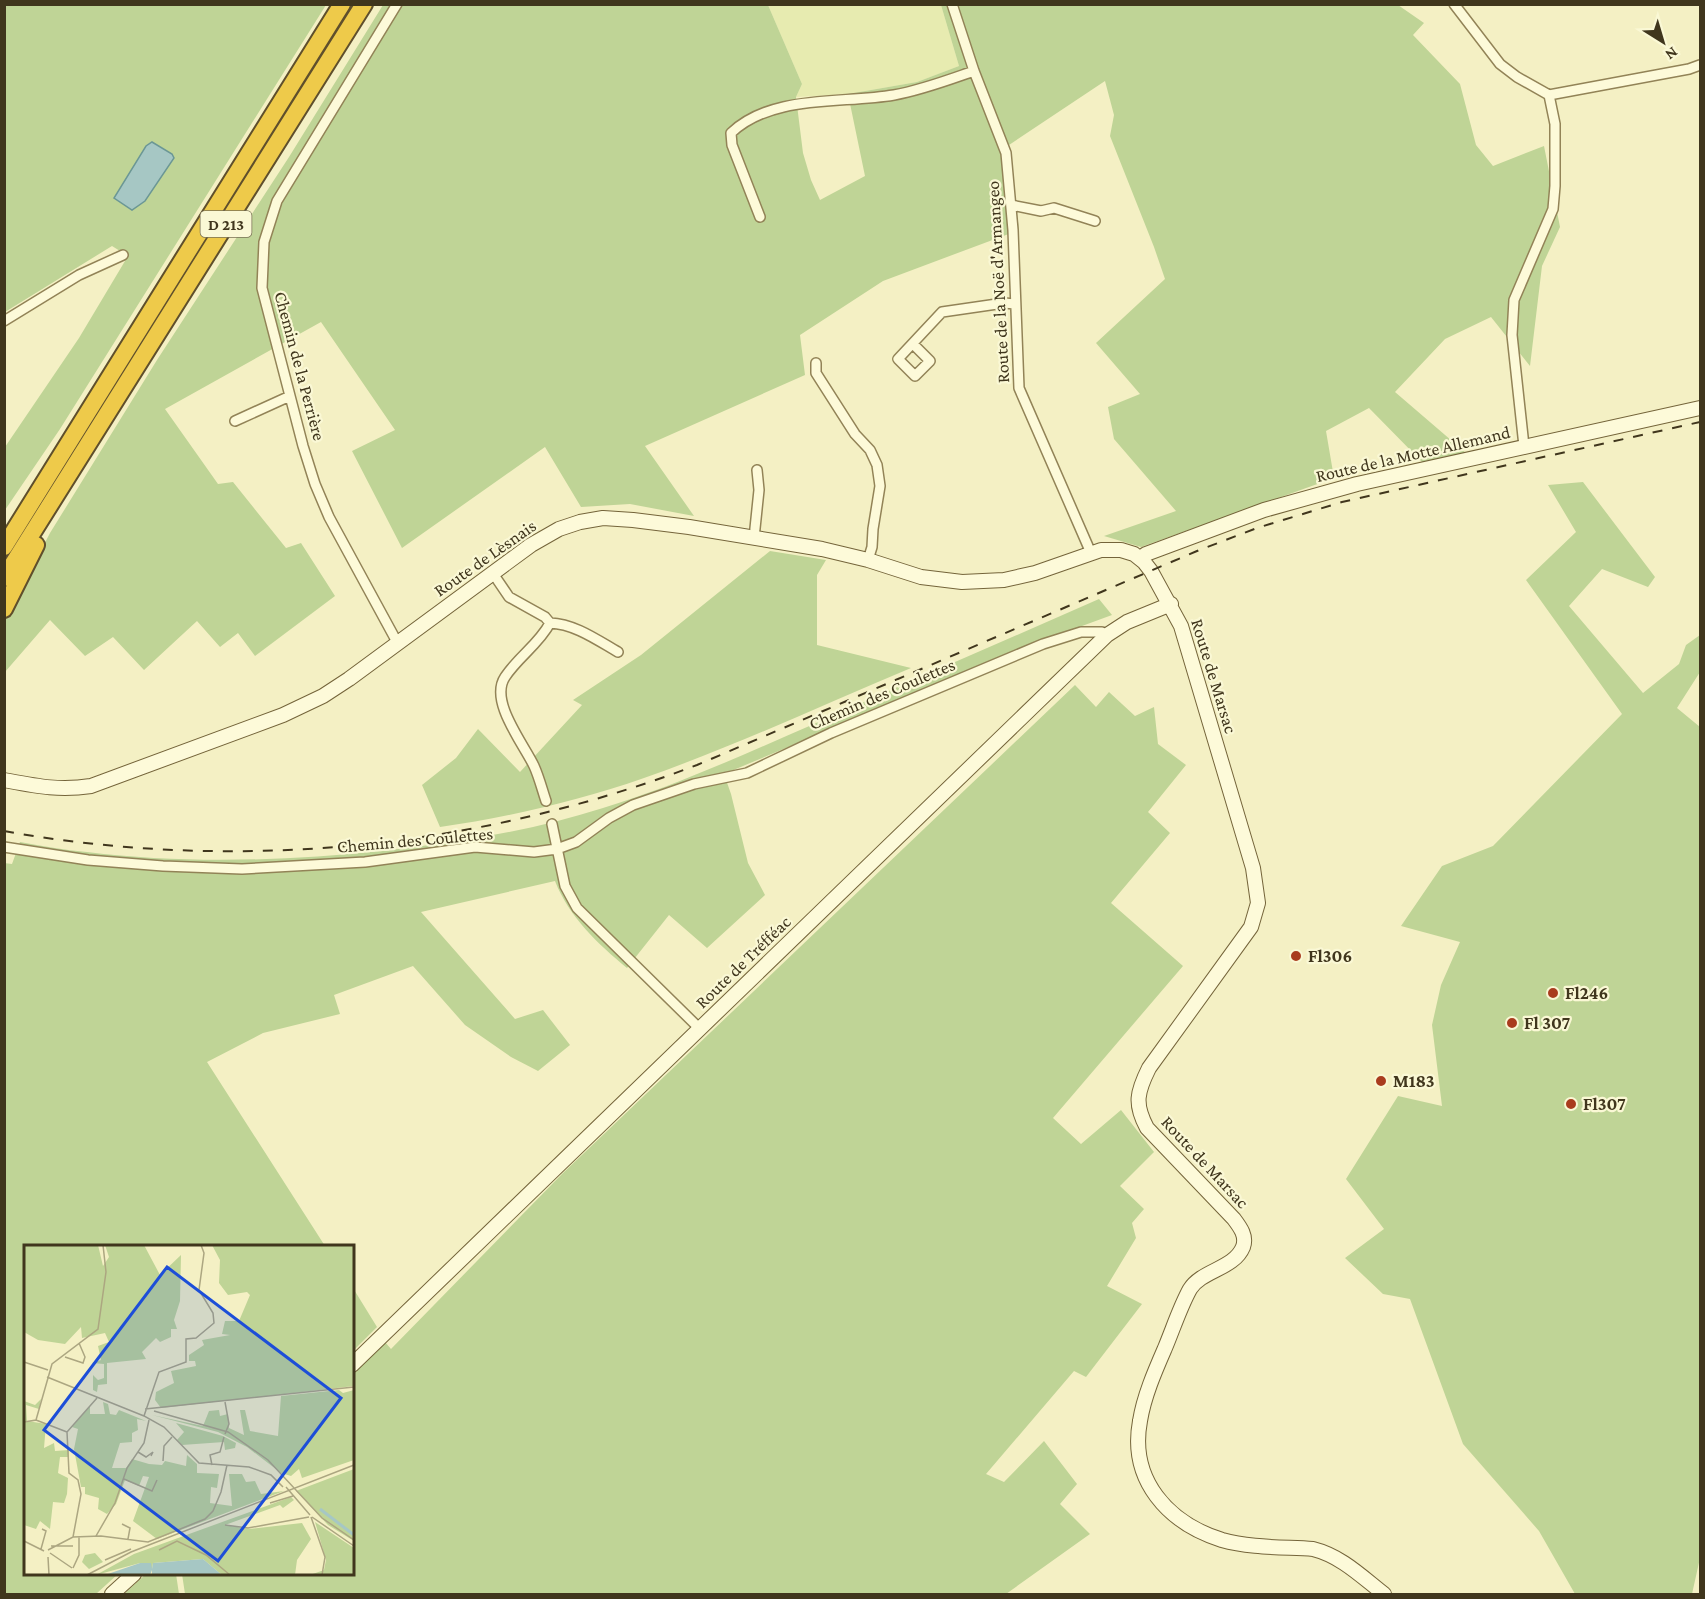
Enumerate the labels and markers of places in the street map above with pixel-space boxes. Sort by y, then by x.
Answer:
place label: Fl306 [1308,946,1352,966]
marker: Fl306 [1289,949,1303,963]
place label: Fl246 [1565,983,1608,1003]
marker: Fl246 [1546,986,1560,1000]
place label: Fl 307 [1524,1013,1570,1033]
marker: Fl 307 [1505,1016,1519,1030]
place label: M183 [1393,1071,1435,1091]
marker: M183 [1374,1074,1388,1088]
place label: Fl307 [1583,1094,1626,1114]
marker: Fl307 [1564,1097,1578,1111]

